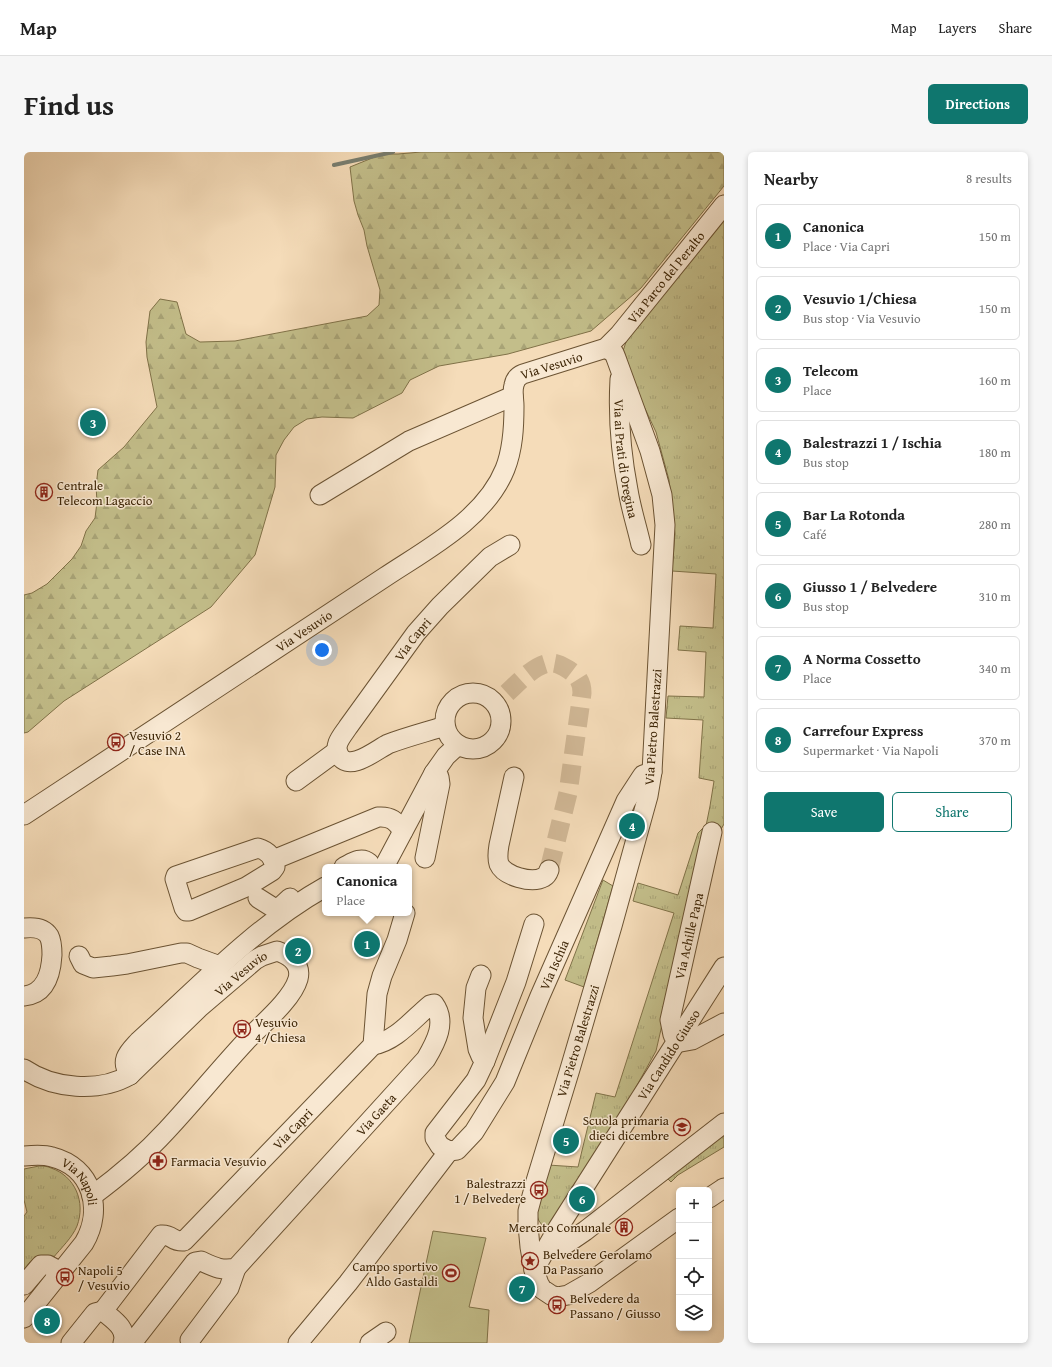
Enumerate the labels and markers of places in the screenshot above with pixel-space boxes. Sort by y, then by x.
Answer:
pin: 3 [80,408,106,438]
place label: Centrale Telecom Lagaccio [57,476,153,510]
building icon: Centrale Telecom Lagaccio [34,482,54,502]
place label: Vesuvio 2 / Case INA [129,726,186,760]
bus stop icon: Vesuvio 2 / Case INA [106,732,126,752]
pin: 4 [619,811,645,841]
pin: 1 [354,929,380,959]
pin: 2 [285,936,311,966]
place label: Vesuvio 4 /Chiesa [255,1013,307,1047]
bus stop icon: Vesuvio 4 /Chiesa [232,1019,252,1039]
place label: Scuola primaria dieci dicembre [583,1111,670,1145]
school or university icon: Scuola primaria dieci dicembre [672,1117,692,1137]
pin: 5 [553,1126,579,1156]
pharmacy icon: Farmacia Vesuvio [148,1151,168,1171]
place label: Farmacia Vesuvio [171,1152,267,1171]
place label: Balestrazzi 1 / Belvedere [454,1174,526,1208]
bus stop icon: Balestrazzi 1 / Belvedere [529,1180,549,1200]
pin: 6 [569,1184,595,1214]
building icon: Mercato Comunale [614,1217,634,1237]
place label: Mercato Comunale [509,1218,611,1237]
place label: Belvedere Gerolamo Da Passano [543,1245,653,1279]
place icon: Belvedere Gerolamo Da Passano [520,1251,540,1271]
place label: Campo sportivo Aldo Gastaldi [352,1257,438,1291]
place label: Napoli 5 / Vesuvio [78,1261,130,1295]
sports icon: Campo sportivo Aldo Gastaldi [441,1263,461,1283]
bus stop icon: Napoli 5 / Vesuvio [55,1267,75,1287]
pin: 7 [509,1274,535,1304]
place label: Belvedere da Passano / Giusso [570,1289,661,1323]
bus stop icon: Belvedere da Passano / Giusso [547,1295,567,1315]
pin: 8 [34,1306,60,1336]

